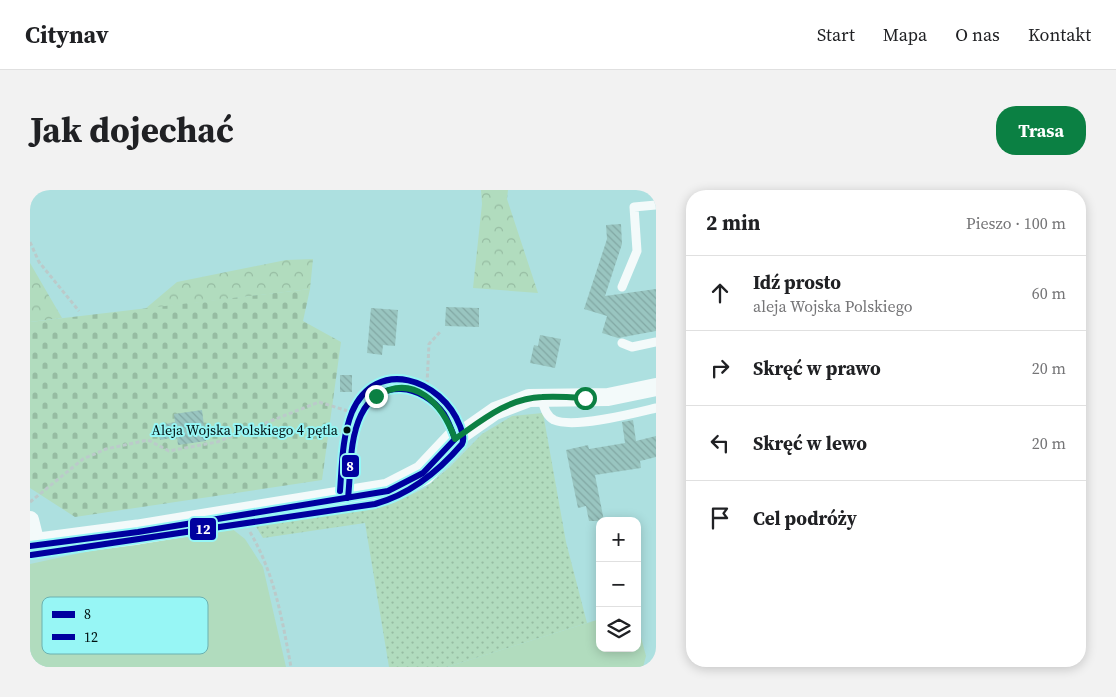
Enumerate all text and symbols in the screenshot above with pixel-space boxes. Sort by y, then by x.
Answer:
text: Citynav [25,18,109,51]
text: Start [817,22,855,47]
text: Mapa [883,22,927,47]
text: O nas [955,22,1000,47]
text: Kontakt [1028,22,1091,47]
text: Jak dojechać [30,106,234,154]
button: Trasa [996,106,1086,155]
text: 2 min [706,208,761,237]
text: Pieszo · 100 m [966,212,1066,234]
text: Idź prosto [753,269,841,295]
icon: ahead [706,279,734,307]
text: 60 m [1032,282,1066,304]
text: aleja Wojska Polskiego [753,295,913,317]
icon: right [706,354,734,382]
text: Skręć w prawo [753,355,881,381]
text: 20 m [1032,357,1066,379]
route end [365,385,388,408]
route start [574,387,597,410]
place label: Aleja Wojska Polskiego 4 pętla [152,420,339,440]
marker: Aleja Wojska Polskiego 4 pętla [342,425,352,435]
icon: left [706,429,734,457]
text: Skręć w lewo [753,430,867,456]
text: 20 m [1032,432,1066,454]
line badge: 8 [341,454,360,478]
text: 8 [346,456,354,476]
icon: arrive [706,504,734,532]
text: Cel podróży [753,505,857,531]
line badge: 12 [189,517,217,541]
map controls [596,517,641,652]
button: + [596,517,641,562]
text: 12 [195,519,211,539]
button: − [596,562,641,607]
legend [42,597,208,654]
text: 8 [84,604,91,624]
button: layers [596,607,641,652]
text: 12 [84,627,98,647]

